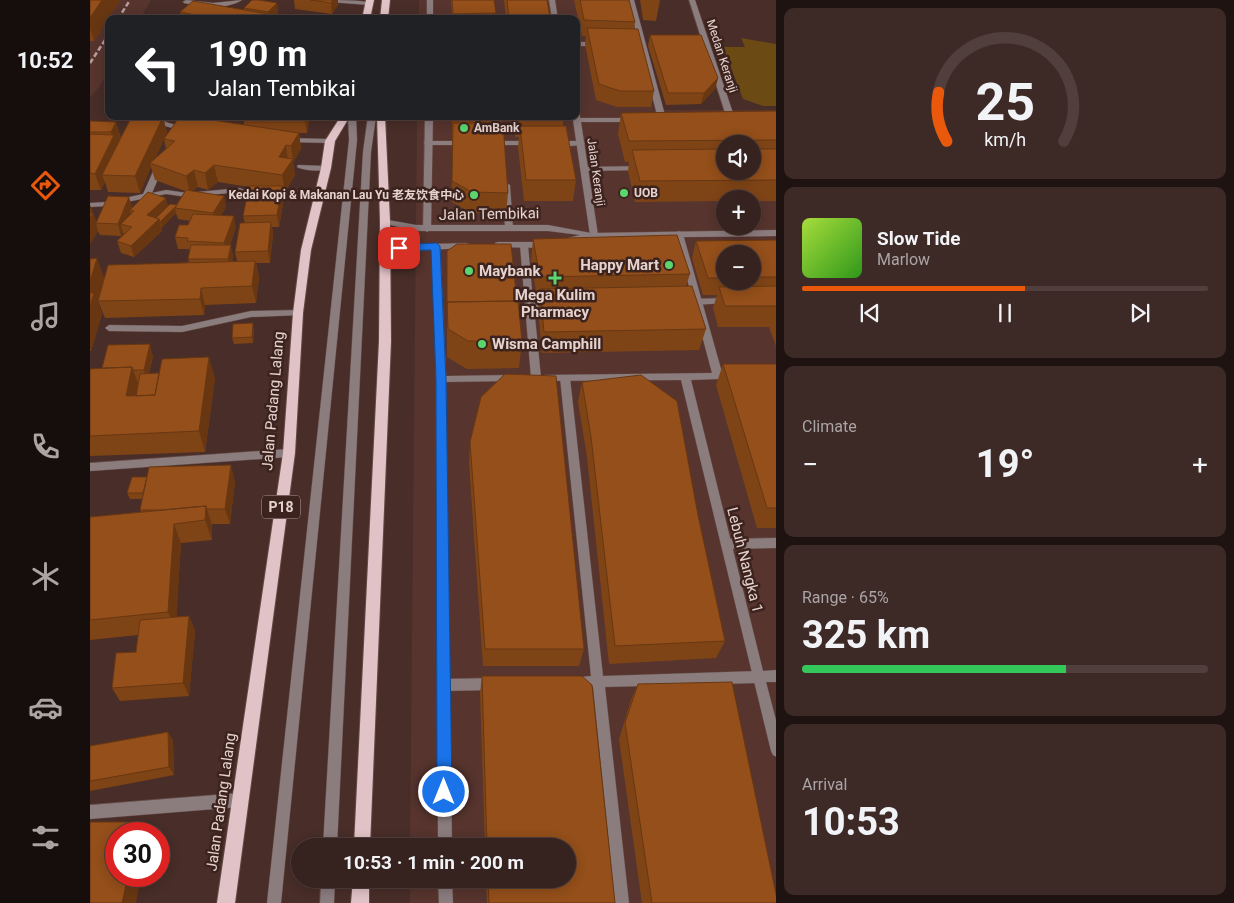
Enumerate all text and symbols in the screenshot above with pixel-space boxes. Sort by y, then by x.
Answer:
street label: Medan Keranji [704,18,740,94]
text: 190 m [208,34,307,75]
icon: left [125,35,190,100]
text: 10:52 [17,48,73,73]
text: 25 [975,72,1035,133]
text: Jalan Tembikai [208,76,356,101]
place label: AmBank [474,121,520,135]
marker: AmBank [458,122,470,134]
text: km/h [984,129,1026,150]
map controls [716,135,761,290]
button: sound [716,135,761,180]
street label: Jalan Keranji [584,137,608,207]
icon: directions [28,168,63,203]
place label: UOB [634,186,658,200]
marker: UOB [618,187,630,199]
place label: Kedai Kopi & Makanan Lau Yu 老友饮食中心 [229,188,464,202]
marker: Kedai Kopi & Makanan Lau Yu 老友饮食中心 [468,189,480,201]
button: + [716,190,761,235]
street label: Jalan Tembikai [438,204,540,224]
pin [378,227,420,269]
text: Slow Tide [877,227,960,250]
icon: arrive [385,234,413,262]
button: − [716,245,761,290]
text: Marlow [877,250,930,269]
place label: Happy Mart [580,256,659,274]
marker: Happy Mart [663,259,675,271]
place label: Maybank [479,262,541,280]
marker: Maybank [463,265,475,277]
marker: Mega Kulim Pharmacy [549,272,561,284]
place label: Mega Kulim Pharmacy [515,286,595,321]
icon: music [28,299,63,334]
icon: previous [856,299,884,327]
icon: pause [991,299,1019,327]
icon: next [1126,299,1154,327]
street label: Jalan Padang Lalang [258,331,288,471]
place label: Wisma Camphill [492,335,601,353]
marker: Wisma Camphill [476,338,488,350]
text: Climate [802,417,857,436]
icon: phone [28,429,63,464]
text: 19° [976,442,1034,486]
text: − [802,448,818,481]
text: + [1192,448,1208,481]
road number: P18 [262,496,300,518]
street label: Lebuh Nangka 1 [723,505,767,615]
icon: climate [28,559,63,594]
text: Range · 65% [802,588,889,607]
text: 325 km [802,613,930,657]
icon: car [28,690,63,725]
street label: Jalan Padang Lalang [202,732,240,872]
position arrow [417,765,469,817]
text: Arrival [802,775,847,794]
text: 10:53 [802,800,900,844]
icon: filters [28,820,63,855]
speed limit sign: 30 [105,822,170,887]
text: 10:53 · 1 min · 200 m [343,851,524,874]

